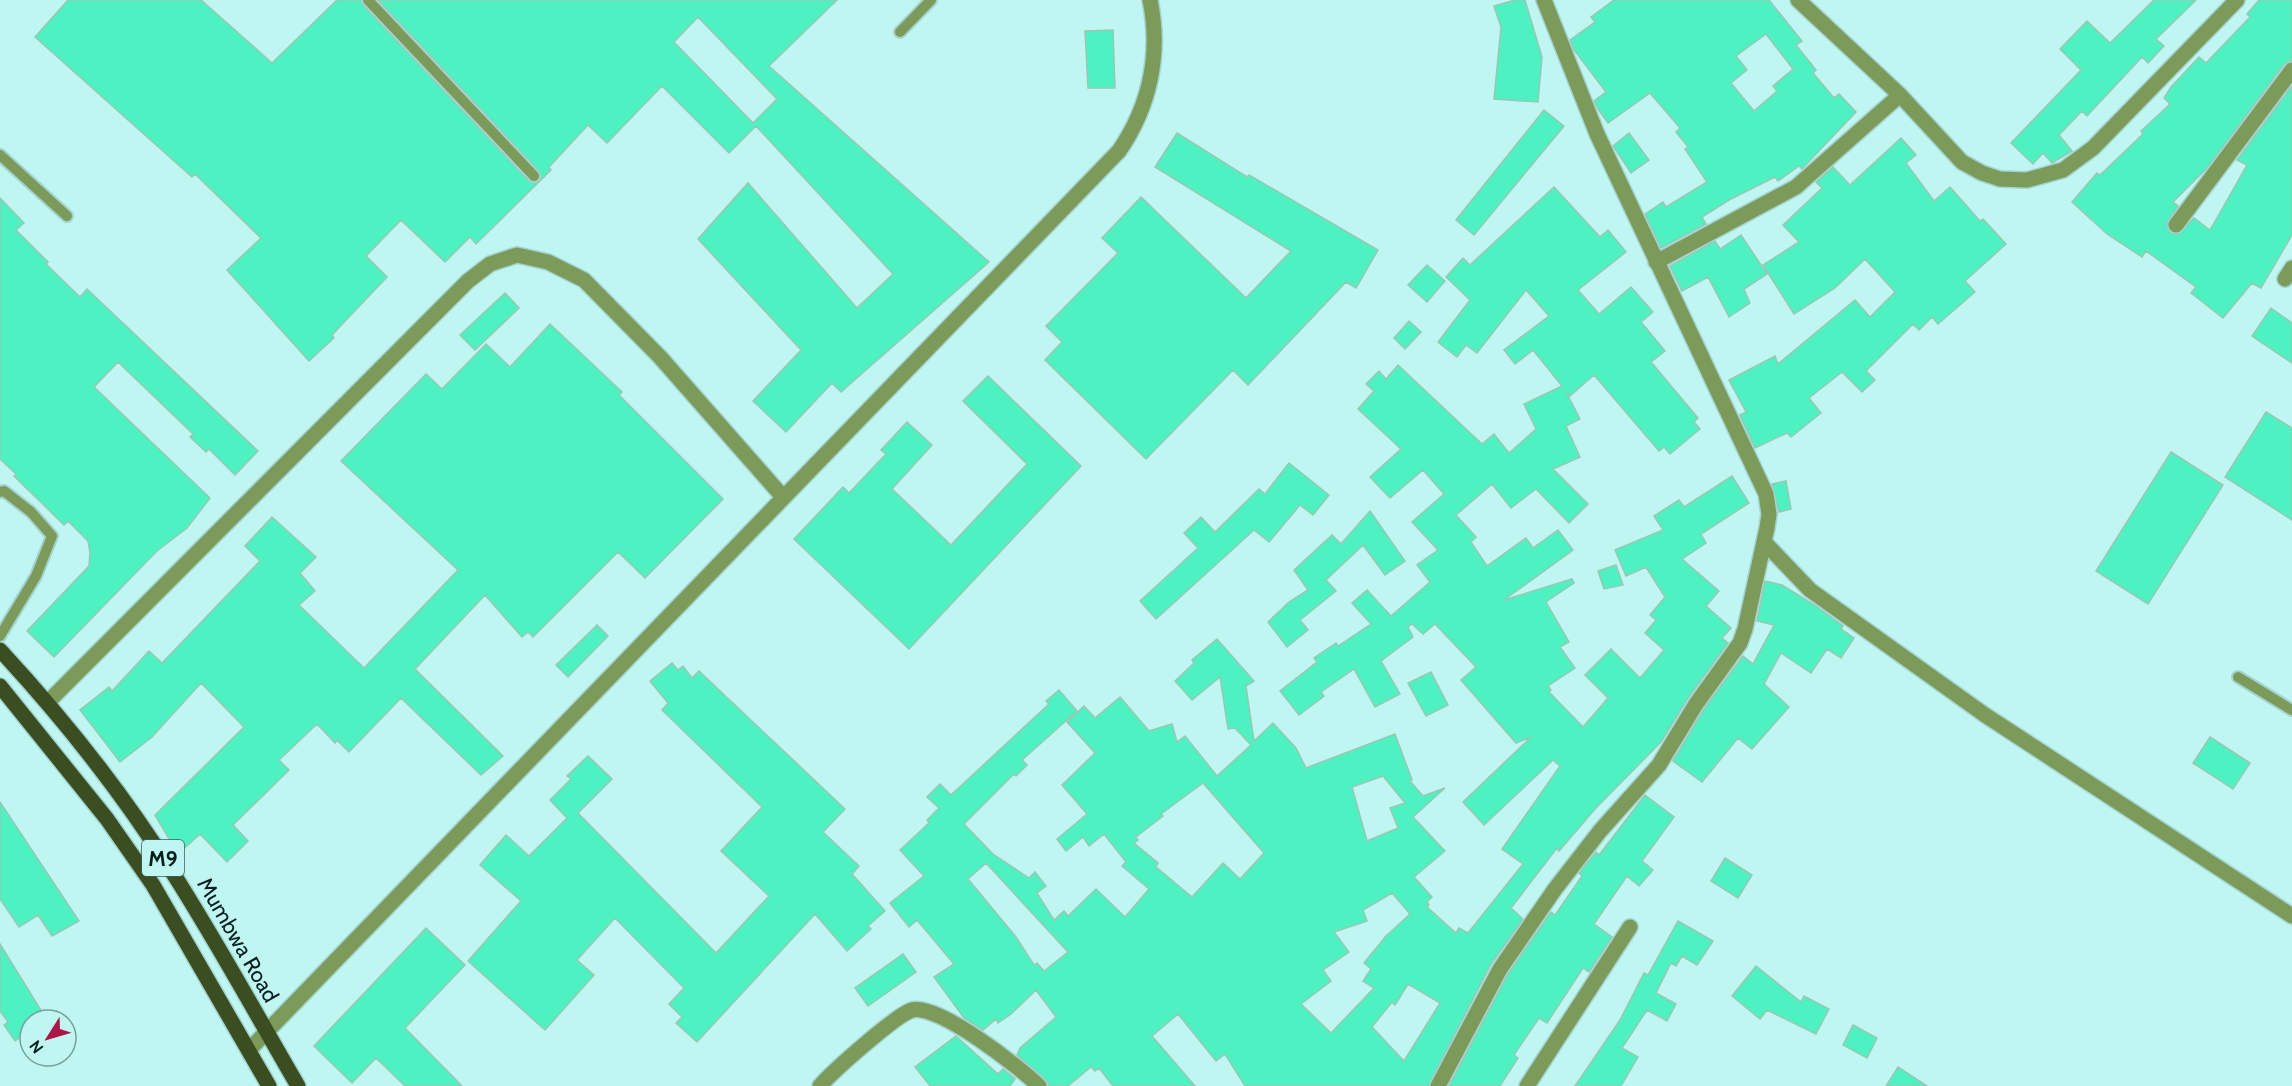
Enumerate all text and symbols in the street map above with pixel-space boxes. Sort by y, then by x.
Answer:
road number: M9 [142,840,184,876]
street label: Mumbwa Road [191,873,285,1007]
north arrow [18,1008,78,1068]
text: N [25,1036,47,1057]

